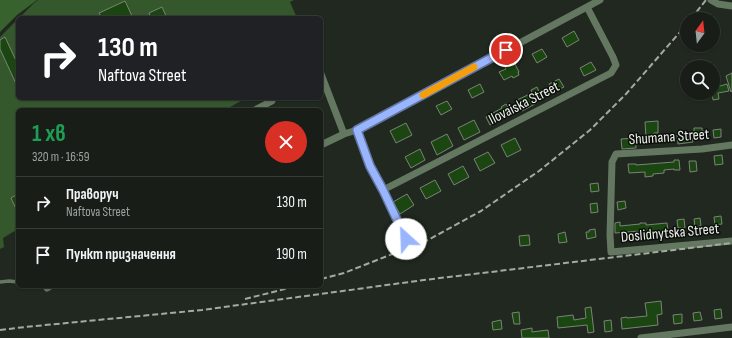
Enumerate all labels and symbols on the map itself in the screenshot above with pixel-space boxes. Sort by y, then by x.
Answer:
north arrow [680,12,720,52]
pin [489,33,523,67]
street label: Ilovaiska Street [485,77,563,129]
street label: Shumana Street [628,125,710,149]
position arrow [385,218,427,260]
street label: Doslidnytska Street [620,219,720,247]

